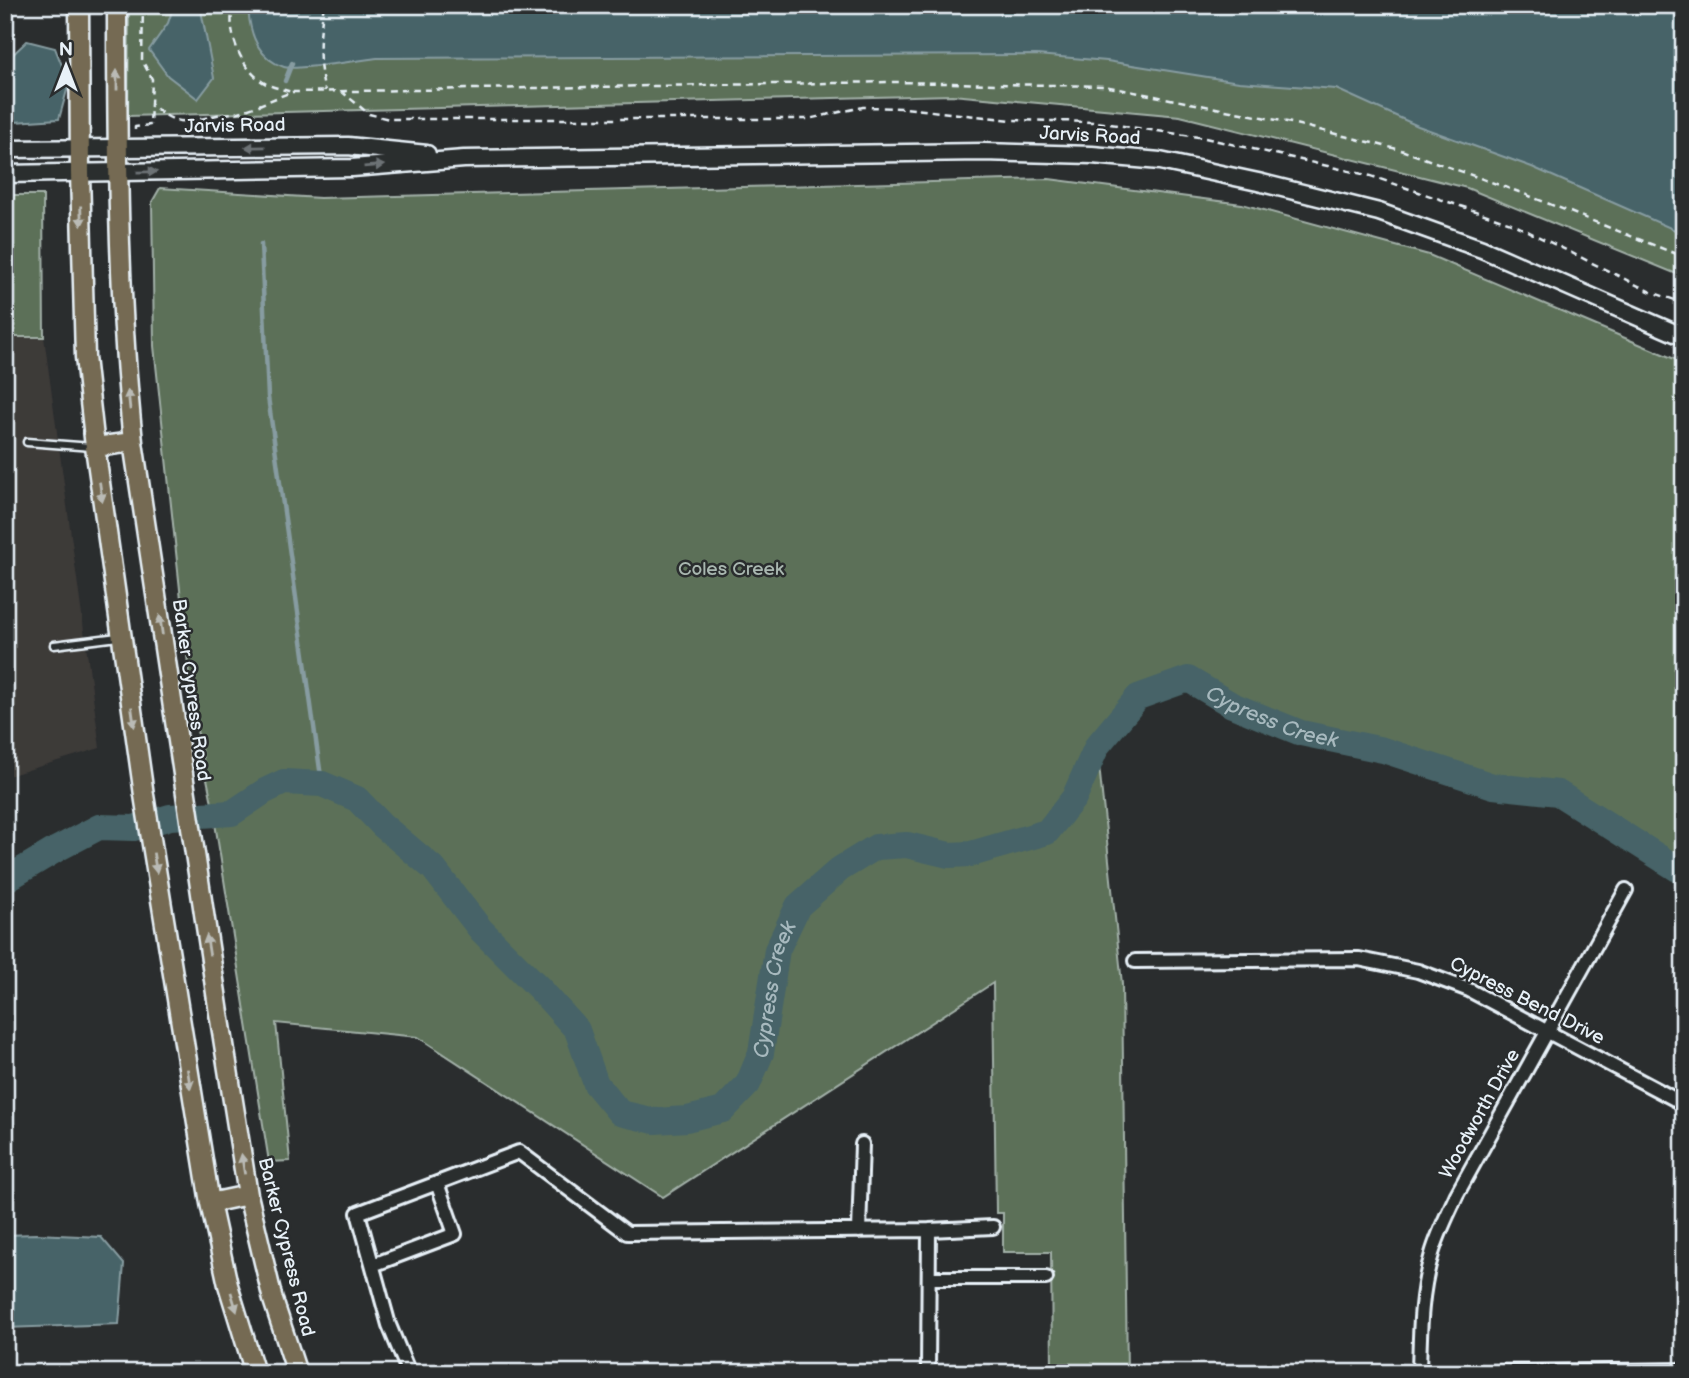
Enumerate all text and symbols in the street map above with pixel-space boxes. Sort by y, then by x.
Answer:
north arrow [32,32,102,102]
text: N [59,39,73,62]
one-way arrow [111,69,123,91]
street label: Jarvis Road [184,114,286,138]
street label: Jarvis Road [1039,122,1141,150]
one-way arrow [244,141,266,152]
one-way arrow [364,160,386,171]
one-way arrow [136,166,158,177]
one-way arrow [76,206,87,228]
one-way arrow [123,389,134,411]
one-way arrow [96,481,107,503]
park label: Coles Creek [678,558,785,581]
street label: Barker Cypress Road [167,597,215,783]
one-way arrow [155,614,166,636]
water label: Cypress Creek [1202,680,1341,753]
one-way arrow [128,706,139,728]
one-way arrow [150,852,161,874]
water label: Cypress Creek [748,916,802,1060]
one-way arrow [202,934,213,956]
street label: Cypress Bend Drive [1446,952,1608,1050]
street label: Woodworth Drive [1435,1045,1525,1183]
one-way arrow [184,1068,195,1090]
one-way arrow [237,1153,248,1175]
street label: Barker Cypress Road [253,1155,319,1339]
one-way arrow [229,1292,239,1313]

